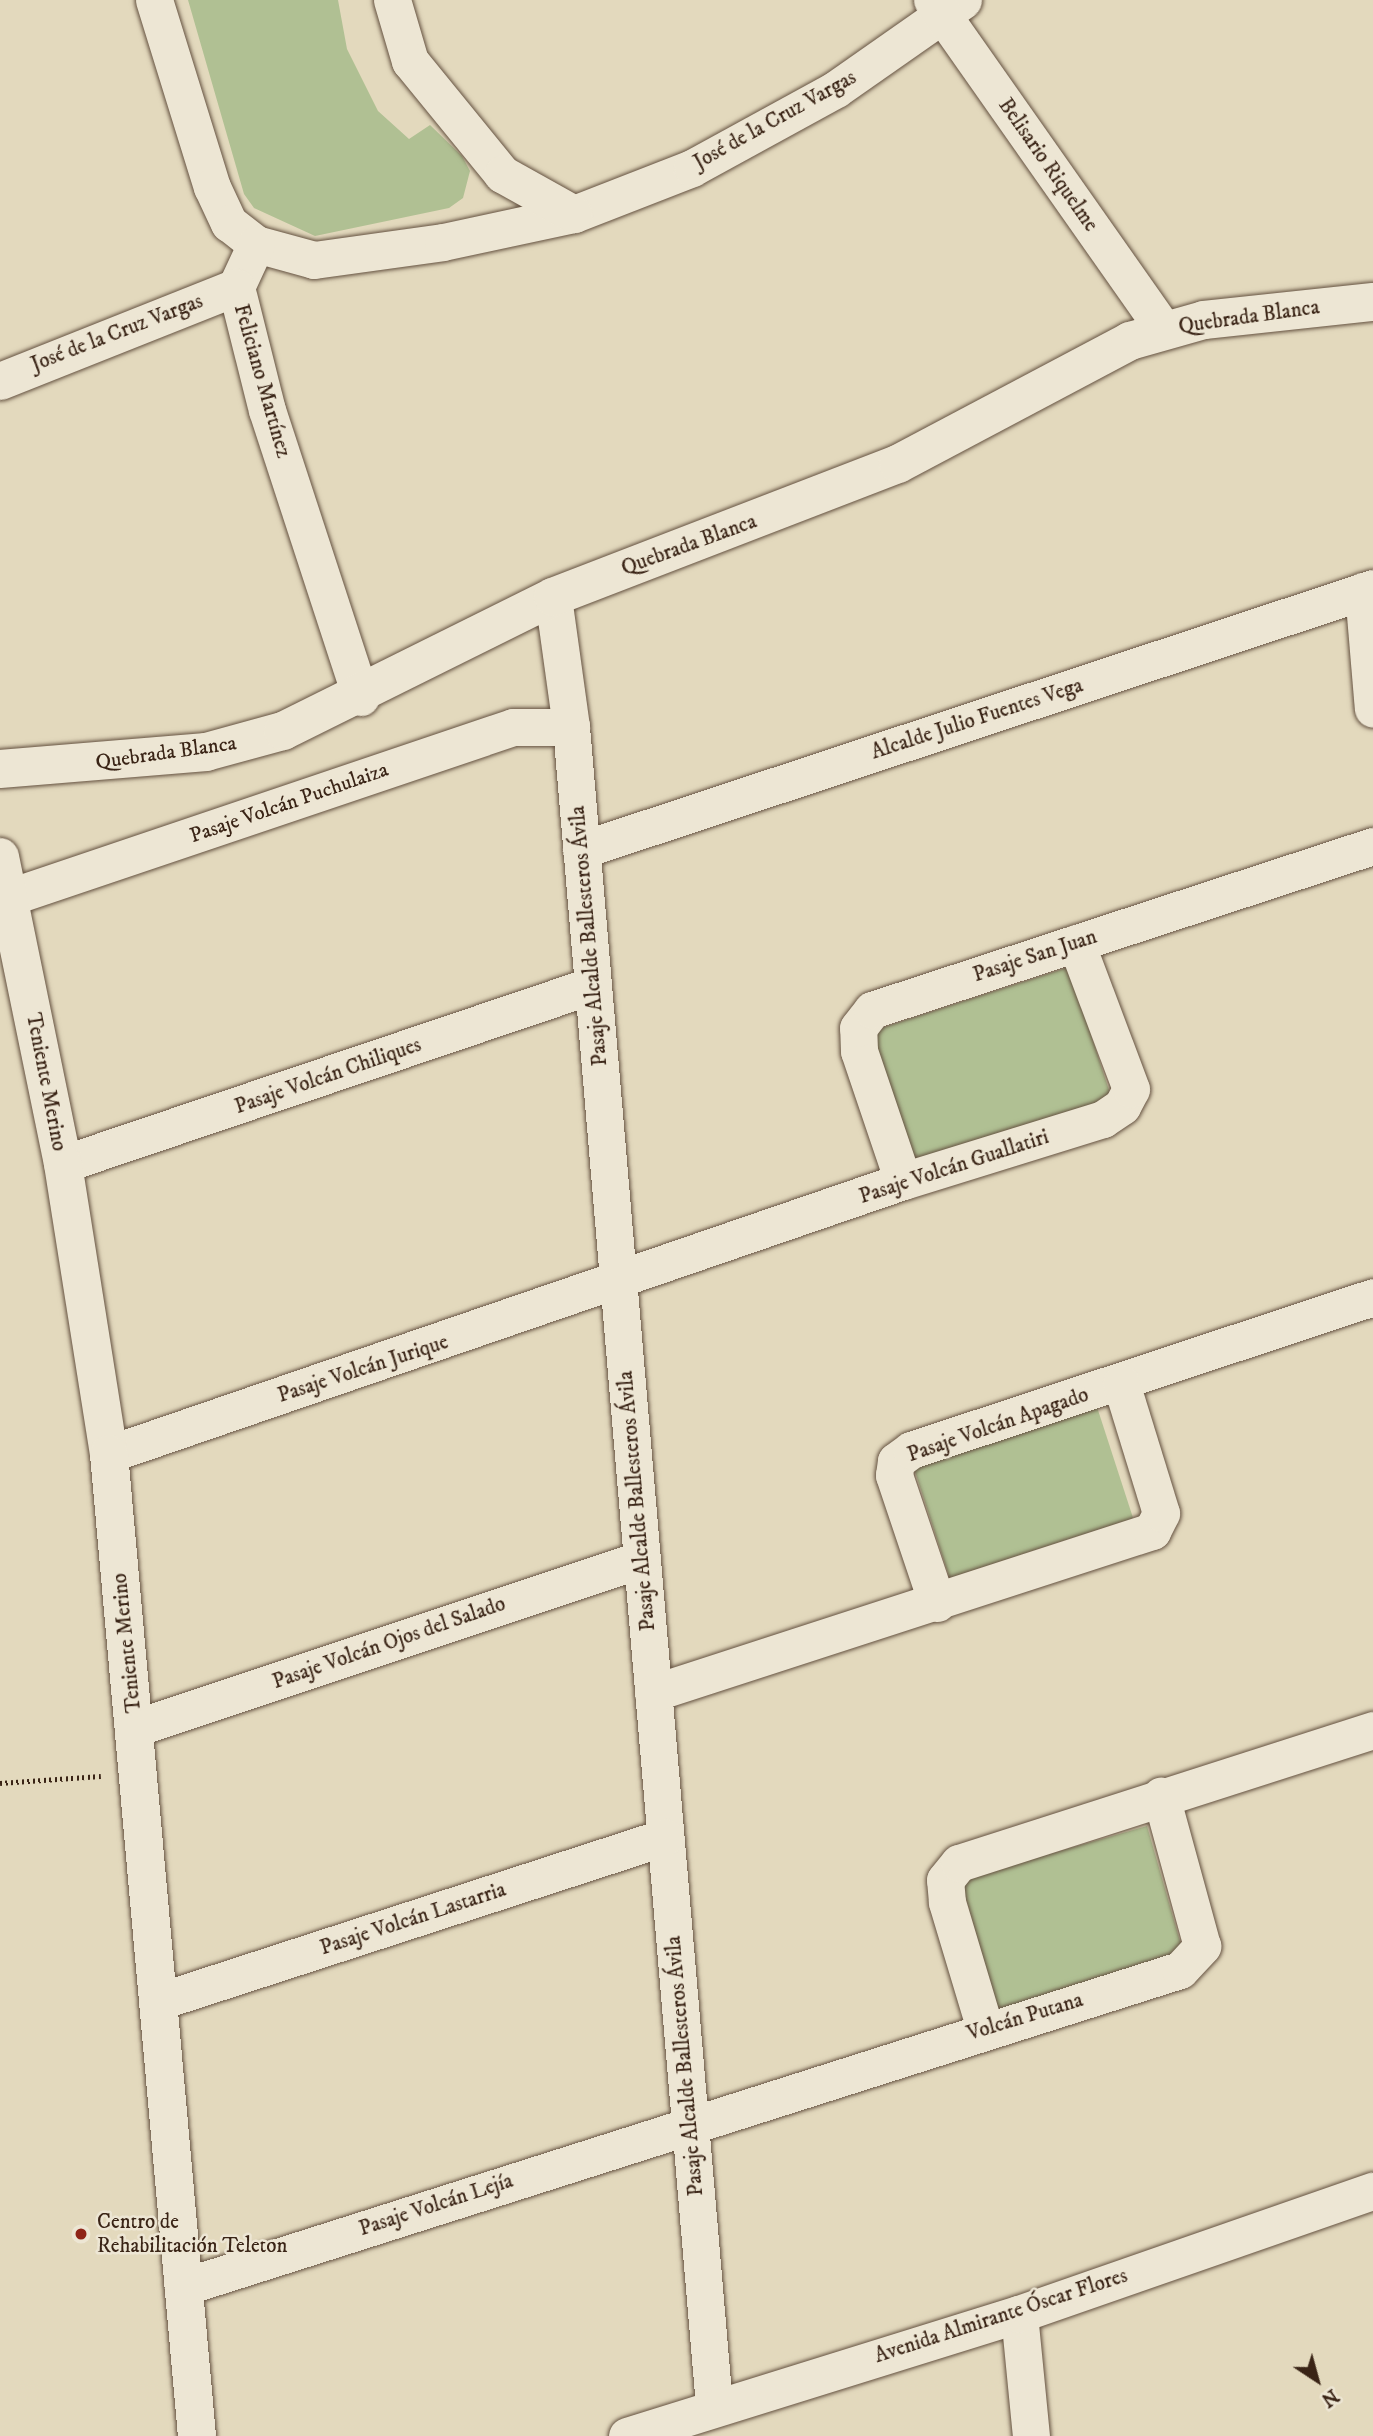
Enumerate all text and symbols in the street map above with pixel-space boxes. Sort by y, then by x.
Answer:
street label: José de la Cruz Vargas [689,65,861,175]
street label: Belisario Riquelme [993,94,1103,236]
street label: José de la Cruz Vargas [27,289,207,377]
street label: Quebrada Blanca [1177,295,1321,339]
street label: Feliciano Martínez [228,301,296,461]
street label: Quebrada Blanca [618,509,760,581]
street label: Alcalde Julio Fuentes Vega [868,673,1086,765]
street label: Quebrada Blanca [94,731,238,775]
street label: Pasaje Volcán Puchulaiza [186,757,392,849]
street label: Pasaje Alcalde Ballesteros Ávila [565,805,613,1067]
street label: Pasaje San Juan [970,924,1100,988]
street label: Teniente Merino [20,1011,72,1153]
street label: Pasaje Volcán Chiliques [231,1032,425,1120]
street label: Pasaje Volcán Guallatiri [856,1124,1052,1210]
street label: Pasaje Volcán Jurique [275,1330,451,1408]
street label: Pasaje Alcalde Ballesteros Ávila [613,1370,661,1632]
street label: Pasaje Volcán Apagado [904,1382,1092,1468]
street label: Teniente Merino [107,1572,147,1714]
street label: Pasaje Volcán Ojos del Salado [269,1591,509,1695]
street label: Pasaje Volcán Lastarria [317,1877,509,1961]
street label: Pasaje Alcalde Ballesteros Ávila [661,1935,709,2197]
street label: Volcán Putana [964,1987,1086,2047]
street label: Pasaje Volcán Lejía [356,2168,516,2242]
place label: Centro de Rehabilitación Teleton [97,2209,287,2259]
marker: Centro de Rehabilitación Teleton [71,2224,91,2244]
street label: Avenida Almirante Óscar Flores [871,2263,1131,2369]
north arrow [1282,2345,1352,2415]
text: N [1317,2383,1343,2411]

